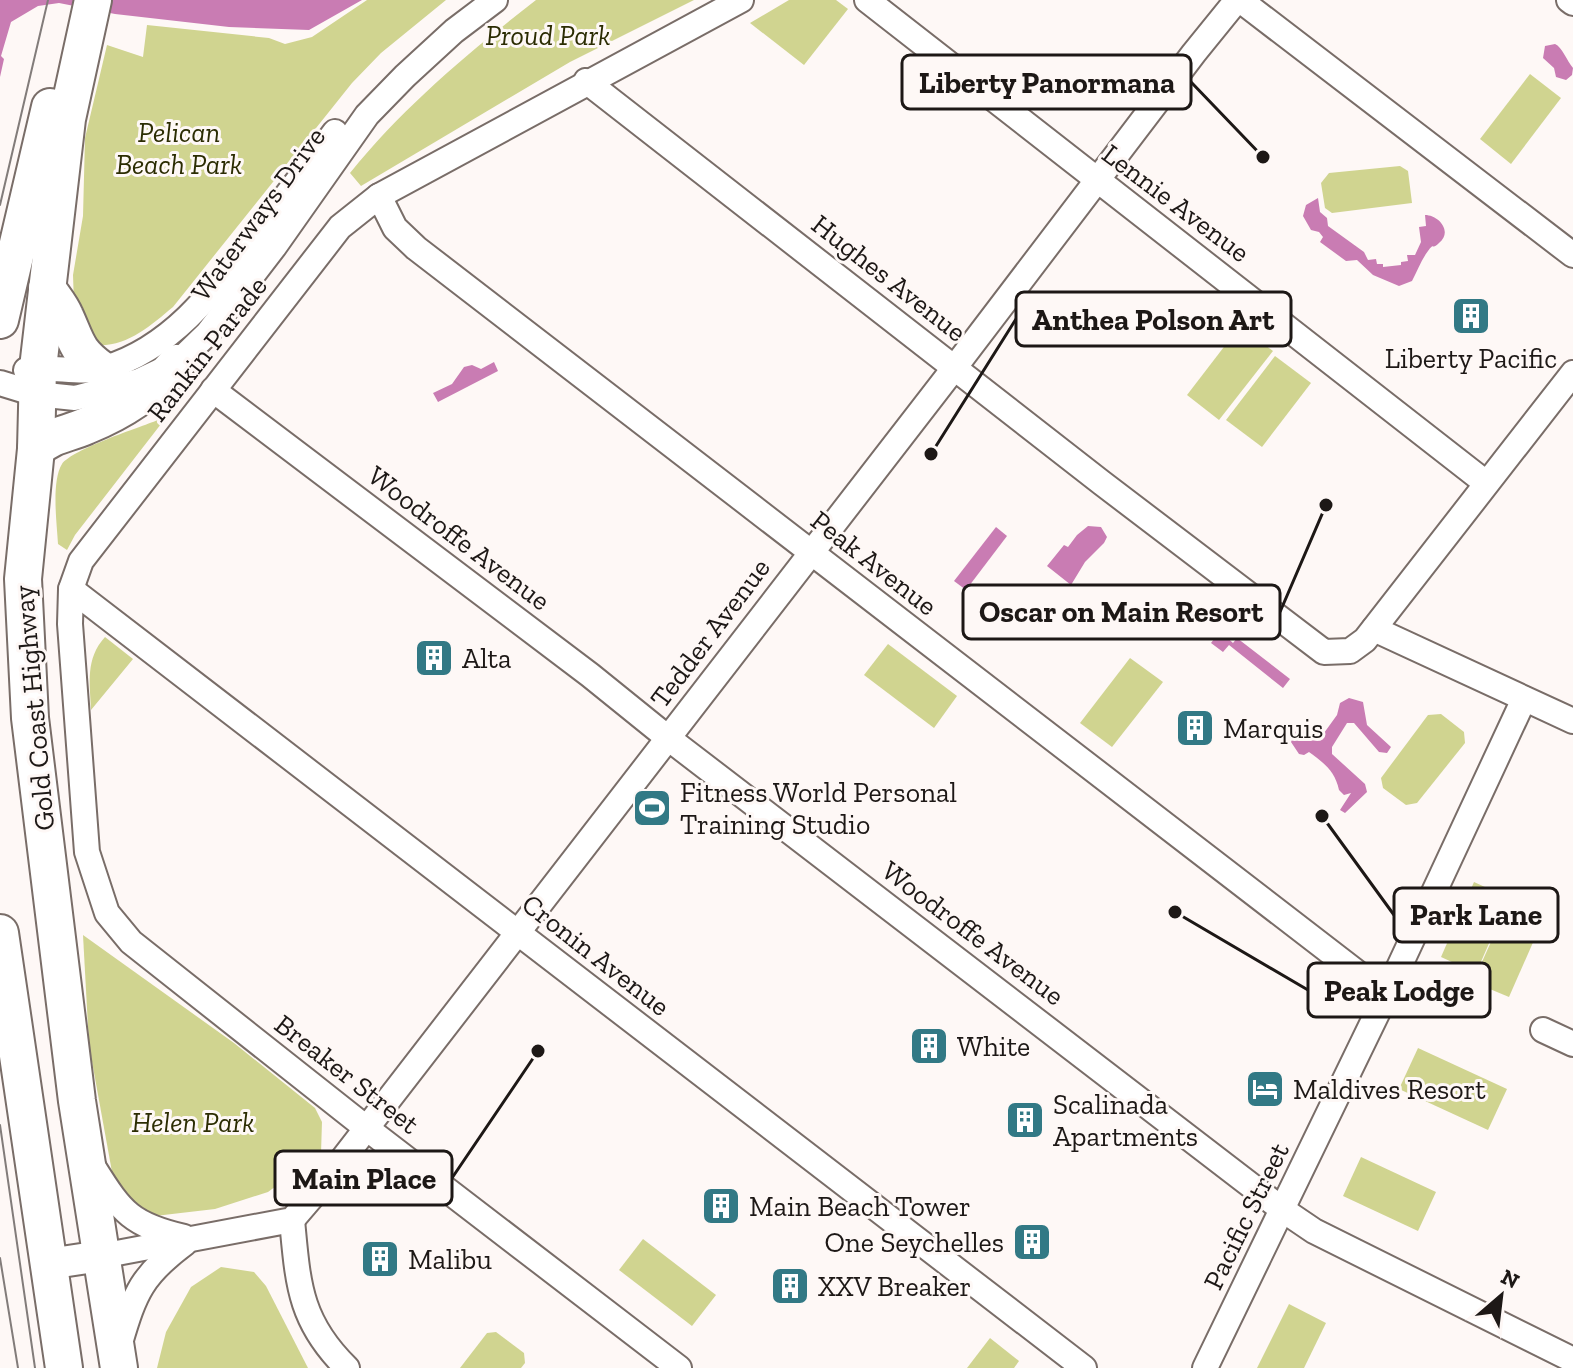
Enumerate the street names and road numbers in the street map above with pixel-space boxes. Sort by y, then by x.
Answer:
street label: Waterways Drive [184,121,332,307]
street label: Lennie Avenue [1096,137,1256,269]
street label: Hughes Avenue [805,207,973,349]
street label: Rankin Parade [140,270,274,428]
street label: Woodroffe Avenue [361,459,557,617]
street label: Peak Avenue [804,504,944,622]
street label: Tedder Avenue [643,552,777,714]
street label: Gold Coast Highway [7,583,61,832]
street label: Woodroffe Avenue [875,854,1071,1012]
street label: Cronin Avenue [516,887,676,1023]
street label: Breaker Street [268,1007,426,1141]
street label: Pacific Street [1196,1137,1296,1295]

